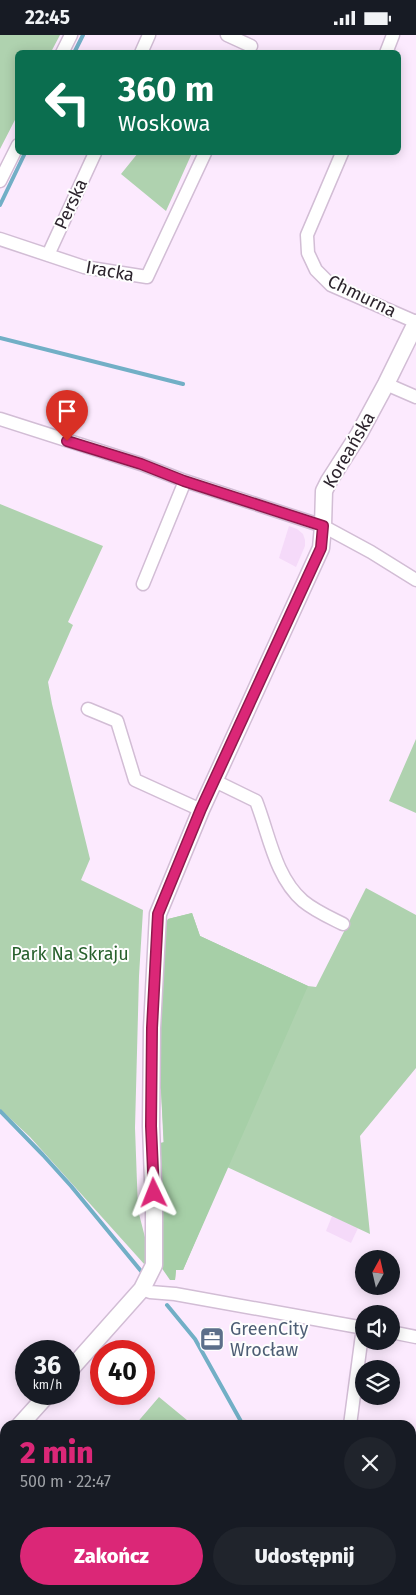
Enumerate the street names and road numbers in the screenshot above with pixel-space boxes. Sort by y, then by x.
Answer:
street label: Perska [50,175,92,233]
street label: Iracka [84,256,136,286]
street label: Chmurna [324,270,400,322]
street label: Koreańska [318,408,380,492]

